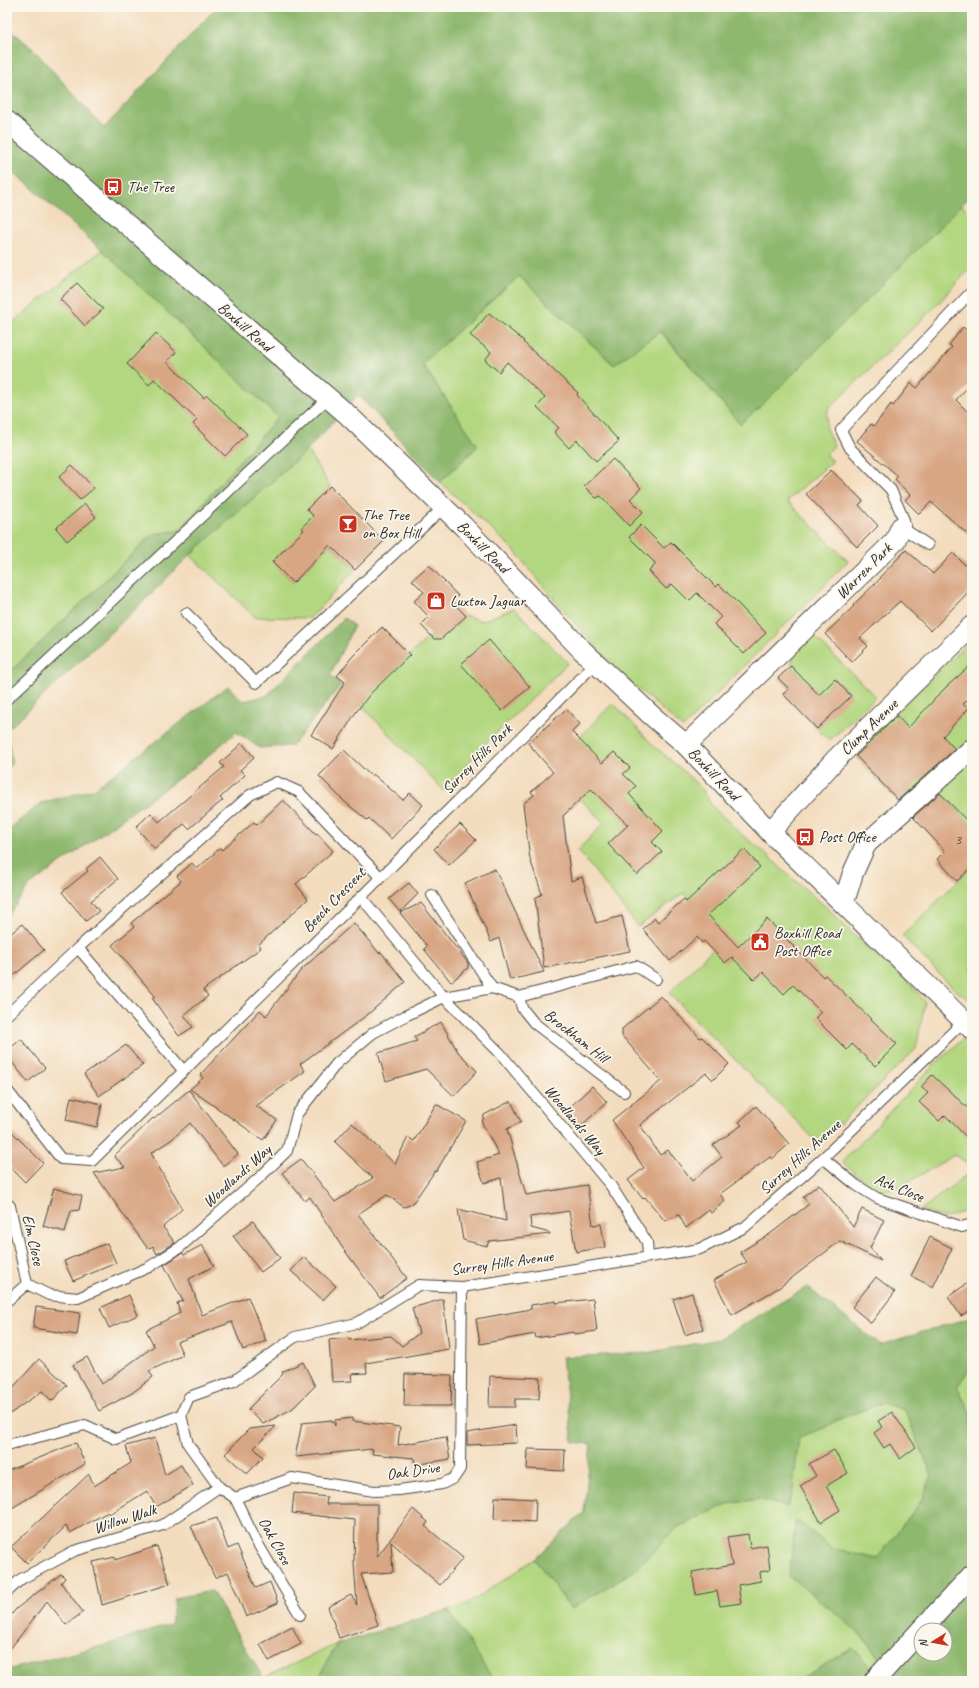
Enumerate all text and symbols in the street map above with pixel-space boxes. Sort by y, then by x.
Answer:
bus stop icon: The Tree [102,176,124,198]
place label: The Tree [127,177,176,197]
street label: Boxhill Road [213,298,279,358]
place label: The Tree on Box Hill [362,505,423,543]
bar icon: The Tree on Box Hill [337,513,359,535]
street label: Boxhill Road [452,516,515,579]
street label: Warren Park [832,538,897,603]
shop icon: Luxton Jaguar [425,590,447,612]
place label: Luxton Jaguar [450,591,526,611]
street label: Clump Avenue [836,693,903,759]
street label: Surrey Hills Park [438,719,517,798]
street label: Boxhill Road [684,743,746,807]
bus stop icon: Post Office [794,826,816,848]
place label: Post Office [819,827,878,847]
house number: 3 [955,831,963,848]
street label: Beech Crescent [298,862,371,937]
place label: Boxhill Road Post Office [774,923,843,961]
public building icon: Boxhill Road Post Office [749,931,771,953]
street label: Brockham Hill [540,1005,615,1069]
street label: Woodlands Way [540,1081,611,1160]
street label: Surrey Hills Avenue [755,1114,846,1199]
street label: Woodlands Way [199,1139,276,1212]
street label: Ash Close [872,1169,928,1208]
street label: Elm Close [17,1213,49,1269]
street label: Surrey Hills Avenue [450,1246,556,1280]
street label: Oak Drive [385,1457,442,1485]
street label: Willow Walk [91,1499,160,1539]
street label: Oak Close [254,1514,297,1570]
north arrow [913,1622,953,1662]
text: N [915,1637,931,1649]

